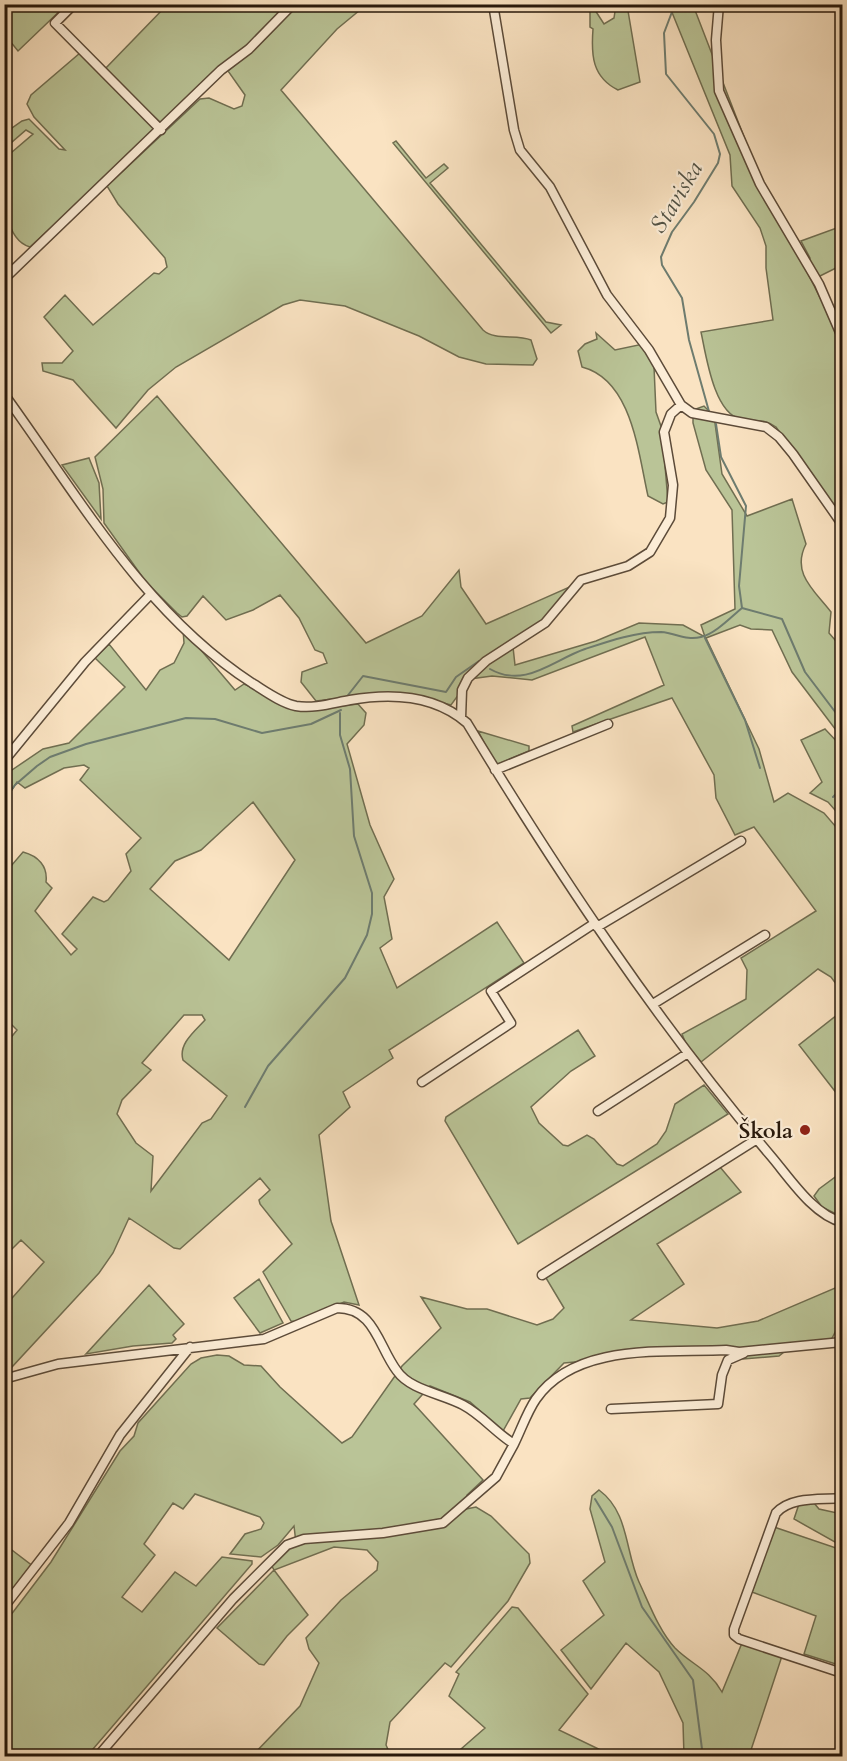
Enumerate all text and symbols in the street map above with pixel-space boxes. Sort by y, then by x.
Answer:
water label: Staviska [642,155,711,239]
place label: Škola [739,1116,793,1146]
marker: Škola [798,1123,812,1137]

